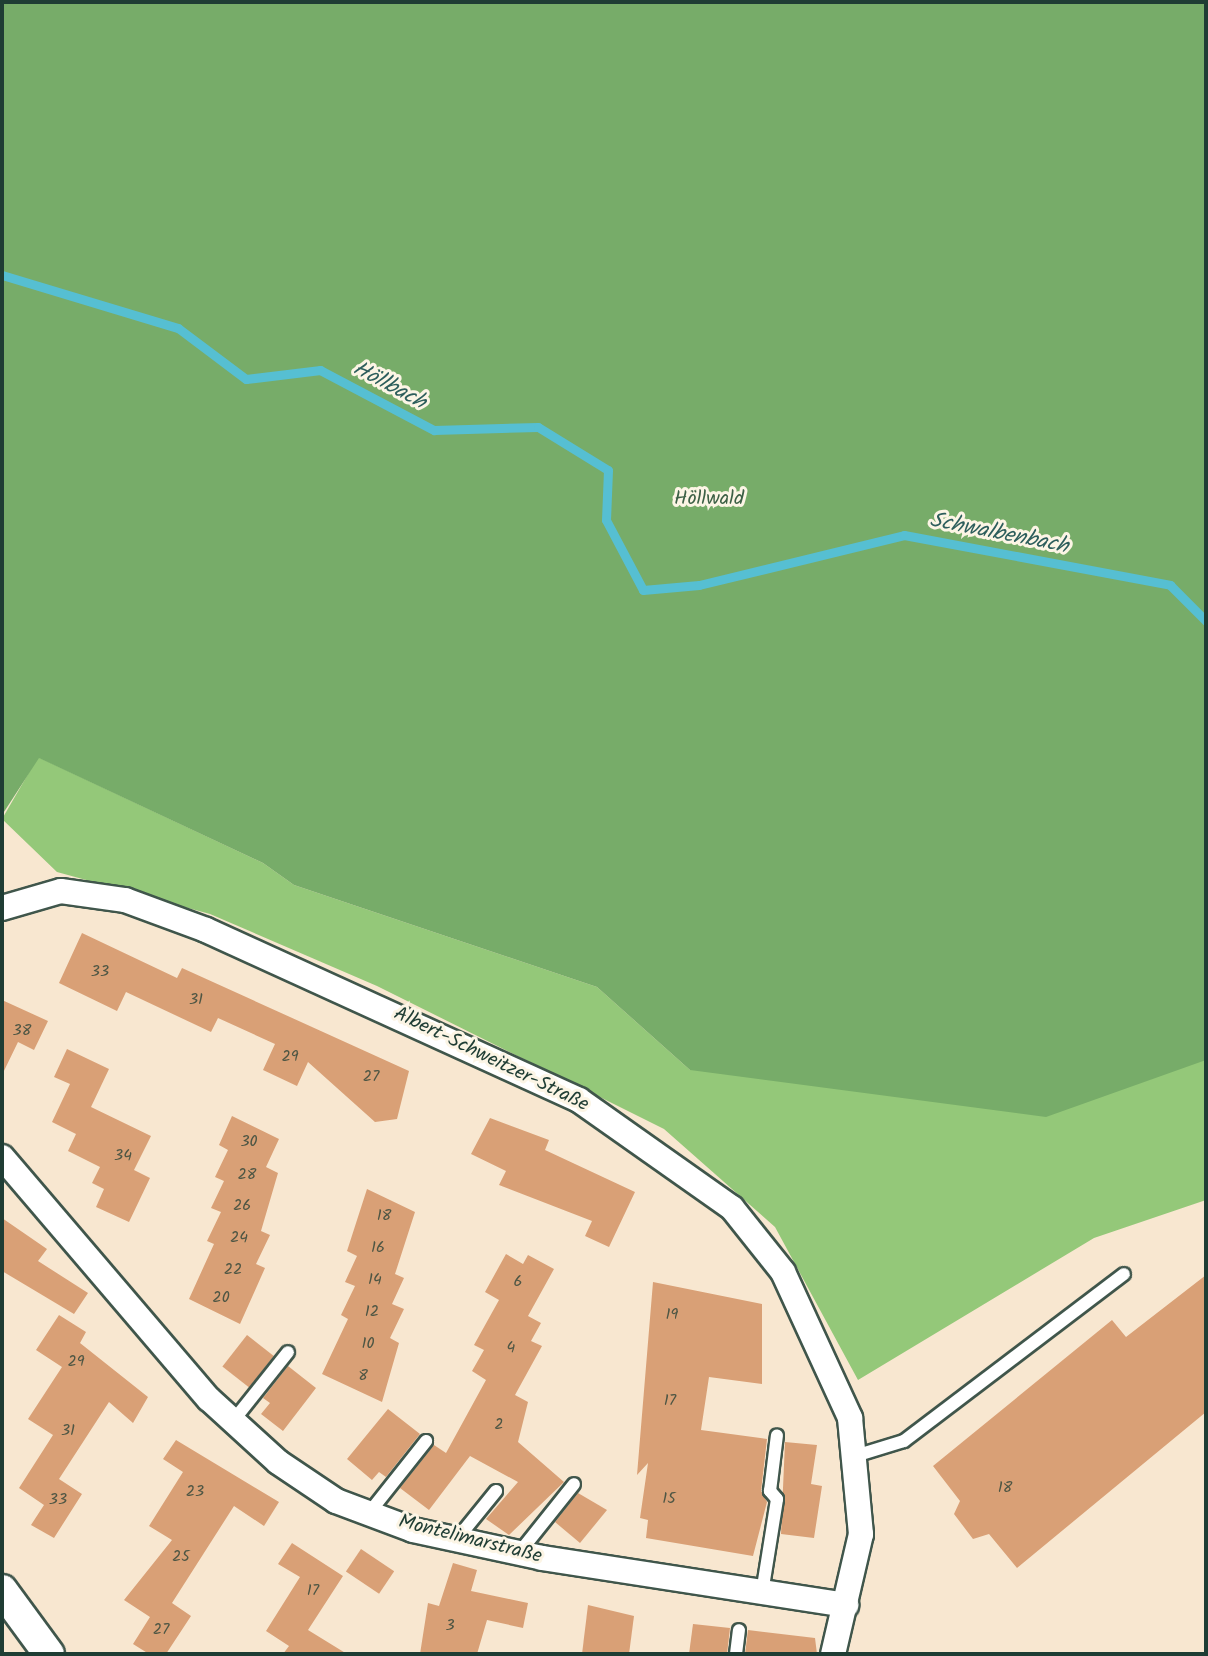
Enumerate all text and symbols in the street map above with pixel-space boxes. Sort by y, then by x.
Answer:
water label: Höllbach [348,356,430,416]
park label: Höllwald [674,487,744,511]
water label: Schwalbenbach [928,508,1070,560]
house number: 33 [91,962,109,982]
house number: 31 [189,990,203,1010]
street label: Albert-Schweitzer-Straße [390,1002,592,1118]
house number: 38 [13,1021,31,1041]
house number: 29 [281,1047,299,1067]
house number: 27 [363,1067,379,1087]
house number: 30 [240,1132,258,1152]
house number: 34 [114,1146,132,1166]
house number: 28 [238,1165,256,1185]
house number: 26 [233,1196,251,1216]
house number: 18 [377,1206,391,1226]
house number: 24 [230,1228,248,1248]
house number: 16 [371,1238,385,1258]
house number: 22 [224,1260,242,1280]
house number: 14 [368,1270,382,1290]
house number: 6 [514,1272,522,1292]
house number: 20 [212,1288,230,1308]
house number: 12 [365,1302,379,1322]
house number: 19 [666,1305,678,1325]
house number: 10 [361,1334,375,1354]
house number: 4 [507,1338,515,1358]
house number: 29 [67,1352,85,1372]
house number: 8 [358,1366,368,1386]
house number: 17 [664,1391,676,1411]
house number: 2 [494,1415,504,1435]
house number: 31 [61,1421,75,1441]
house number: 18 [998,1478,1012,1498]
house number: 23 [186,1482,204,1502]
house number: 15 [662,1489,676,1509]
house number: 33 [49,1490,67,1510]
street label: Montelimarstraße [396,1511,544,1569]
house number: 25 [172,1547,190,1567]
house number: 17 [307,1581,319,1601]
house number: 3 [445,1616,455,1636]
house number: 27 [153,1620,169,1640]

